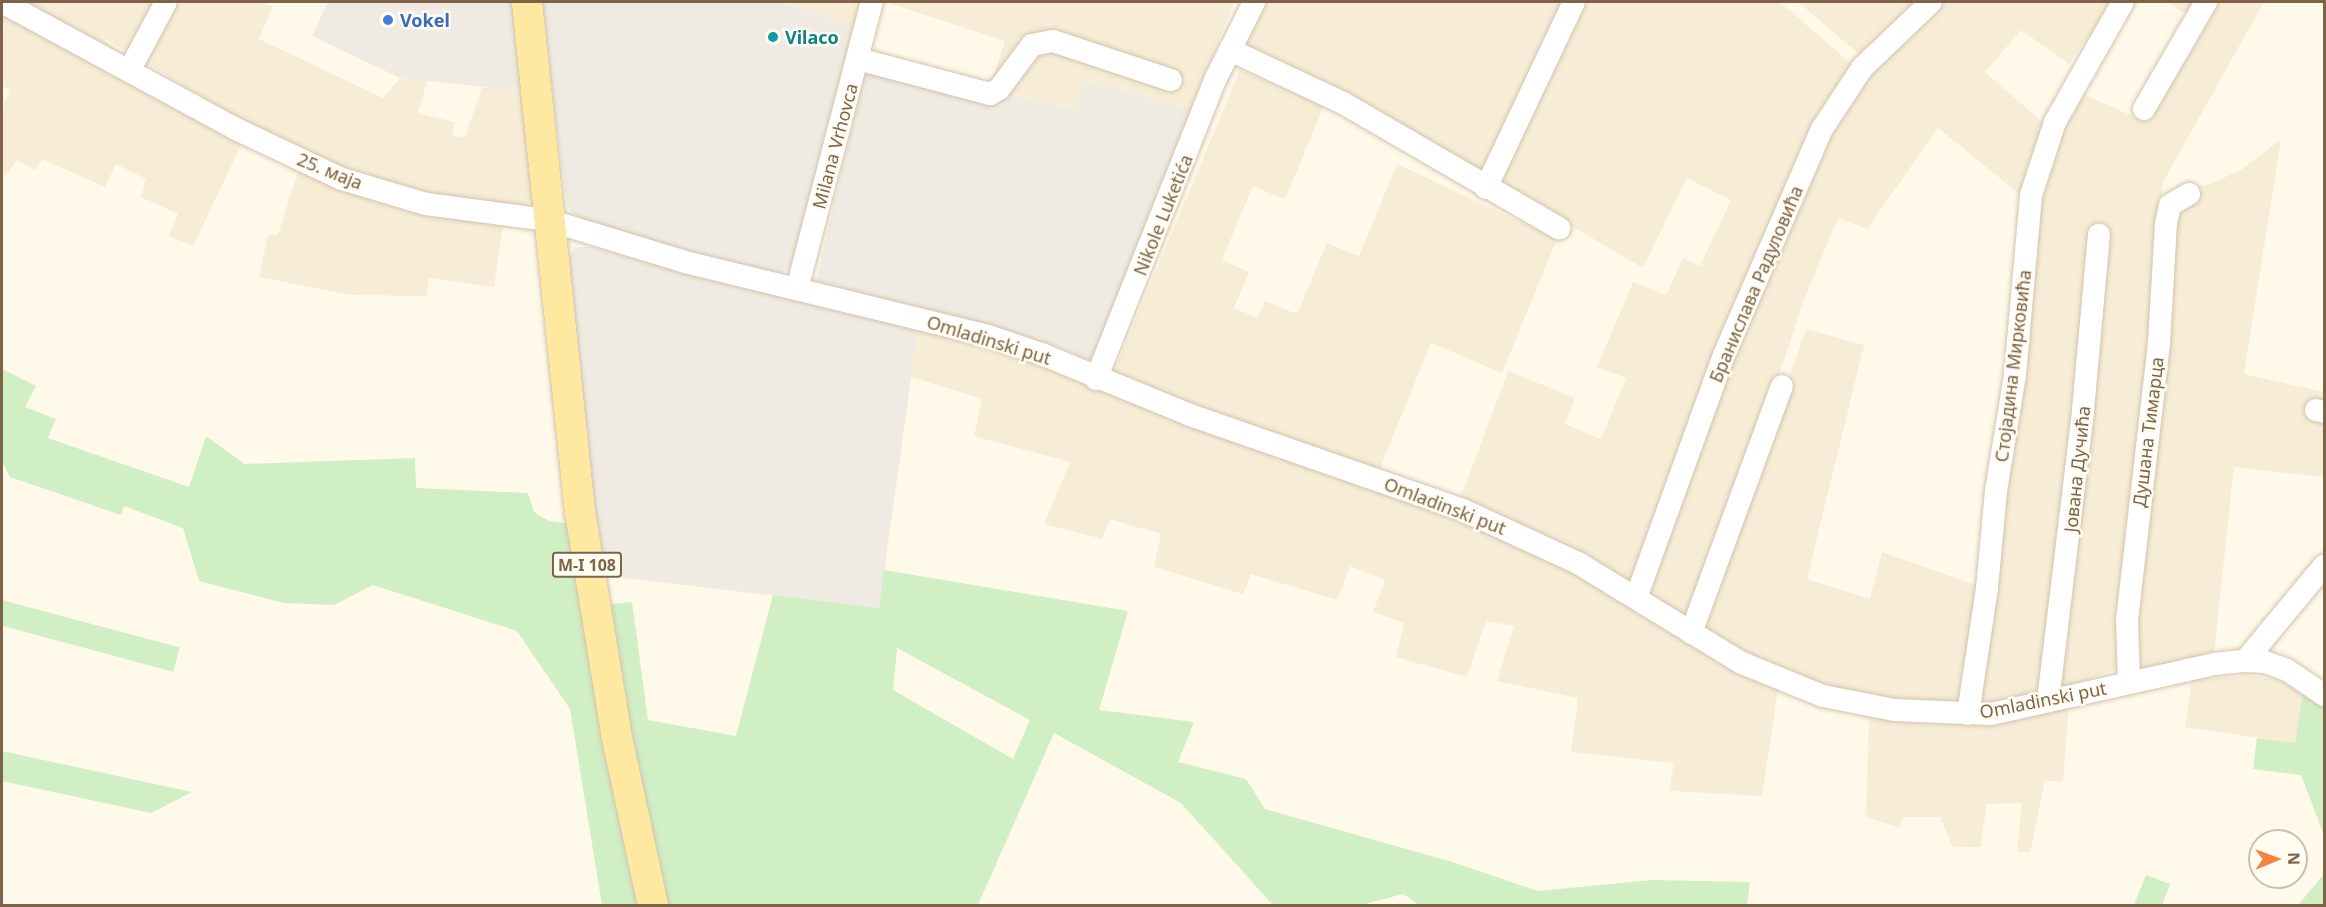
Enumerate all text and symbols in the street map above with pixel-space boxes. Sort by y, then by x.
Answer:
place label: Vokel [400,9,450,31]
marker: Vokel [381,13,395,27]
place label: Vilaco [785,26,839,48]
marker: Vilaco [766,30,780,44]
street label: Milana Vrhovca [808,81,862,211]
street label: 25. маја [294,148,366,194]
street label: Nikole Luketića [1129,151,1197,279]
street label: Бранислава Радуловића [1705,182,1807,386]
street label: Стојадина Мирковића [1990,269,2036,463]
street label: Omladinski put [924,311,1054,369]
street label: Душана Тимарца [2128,356,2168,508]
street label: Јована Дучића [2060,405,2094,533]
street label: Omladinski put [1381,473,1509,539]
road number: M-I 108 [551,552,623,578]
street label: Omladinski put [1978,677,2108,723]
north arrow [2248,829,2308,889]
text: N [2283,852,2305,865]

